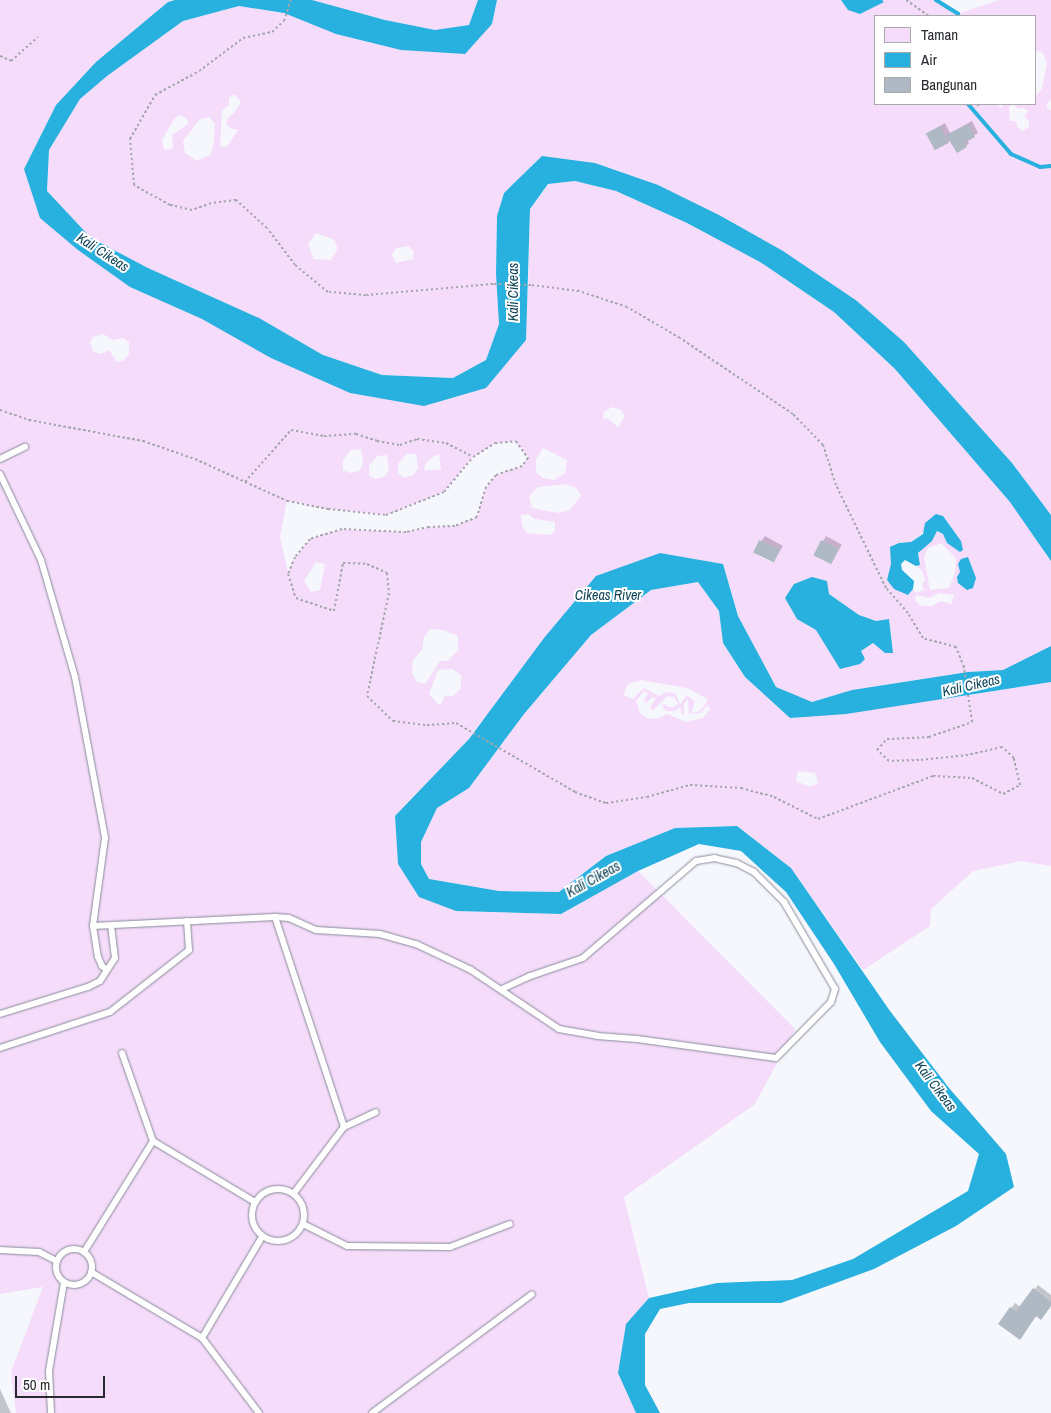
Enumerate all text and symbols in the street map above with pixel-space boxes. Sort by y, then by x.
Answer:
legend [874,15,1036,105]
text: Taman [921,24,958,45]
text: Air [921,49,937,70]
text: Bangunan [921,74,977,95]
water label: Kali Cikeas [74,229,132,275]
water label: Kali Cikeas [505,263,521,321]
water label: Cikeas River [575,587,641,603]
water label: Kali Cikeas [941,670,1001,700]
water label: Kali Cikeas [563,857,623,901]
water label: Kali Cikeas [912,1058,960,1114]
scale bar [18,1366,108,1398]
text: 50 m [23,1374,50,1395]

